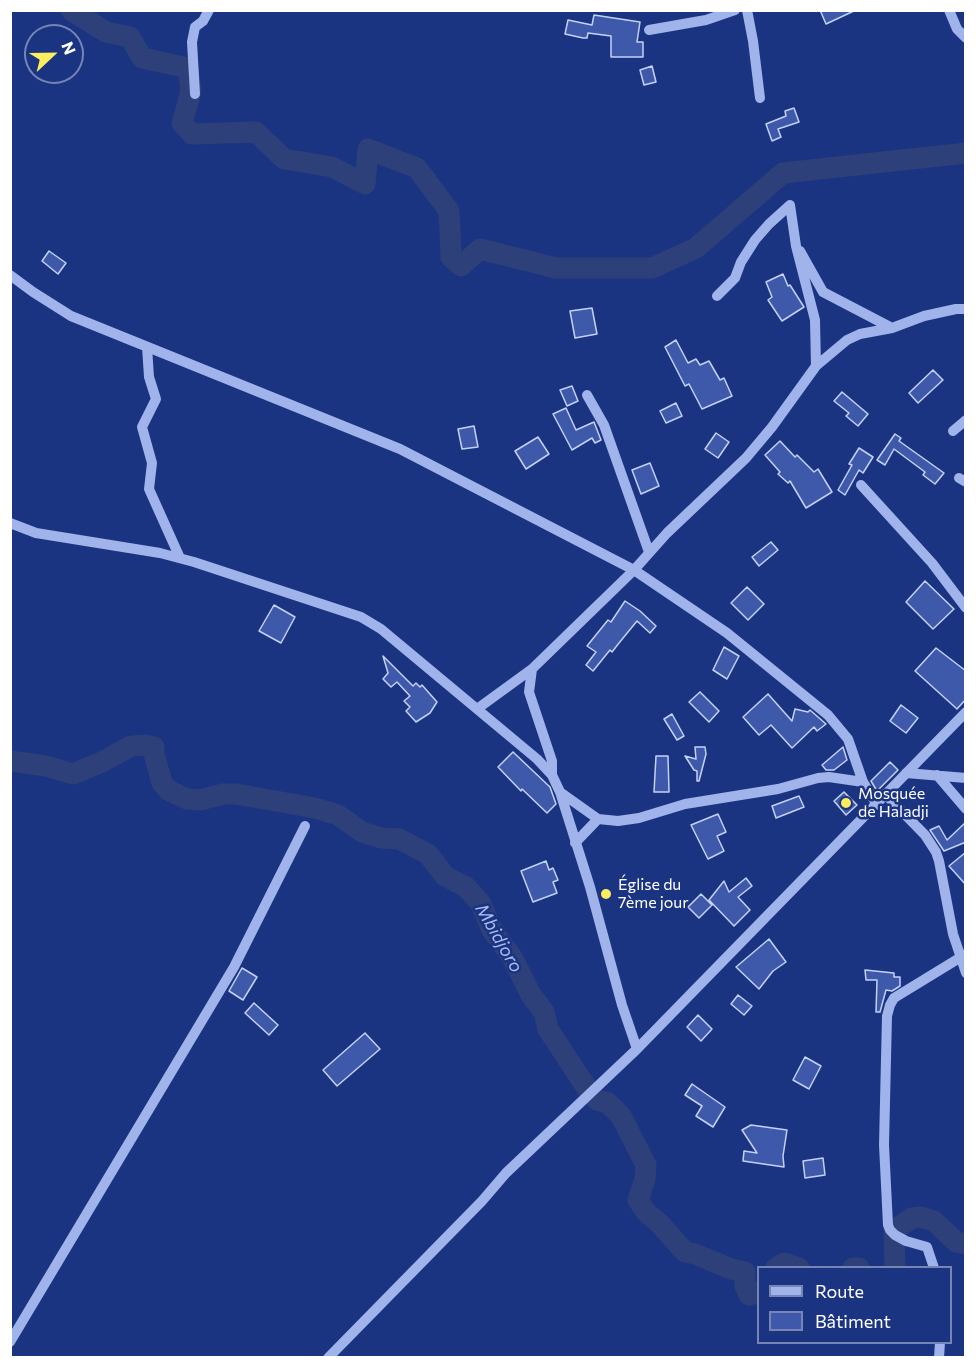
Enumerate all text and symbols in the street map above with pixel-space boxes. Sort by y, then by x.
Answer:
north arrow [24,24,84,84]
text: N [58,39,80,57]
place label: Mosquée de Haladji [858,784,929,822]
marker: Mosquée de Haladji [839,796,853,810]
place label: Église du 7ème jour [618,875,689,913]
marker: Église du 7ème jour [599,887,613,901]
water label: Mbidjoro [471,900,527,976]
legend [757,1266,952,1344]
text: Route [815,1280,864,1302]
text: Bâtiment [815,1310,891,1332]

